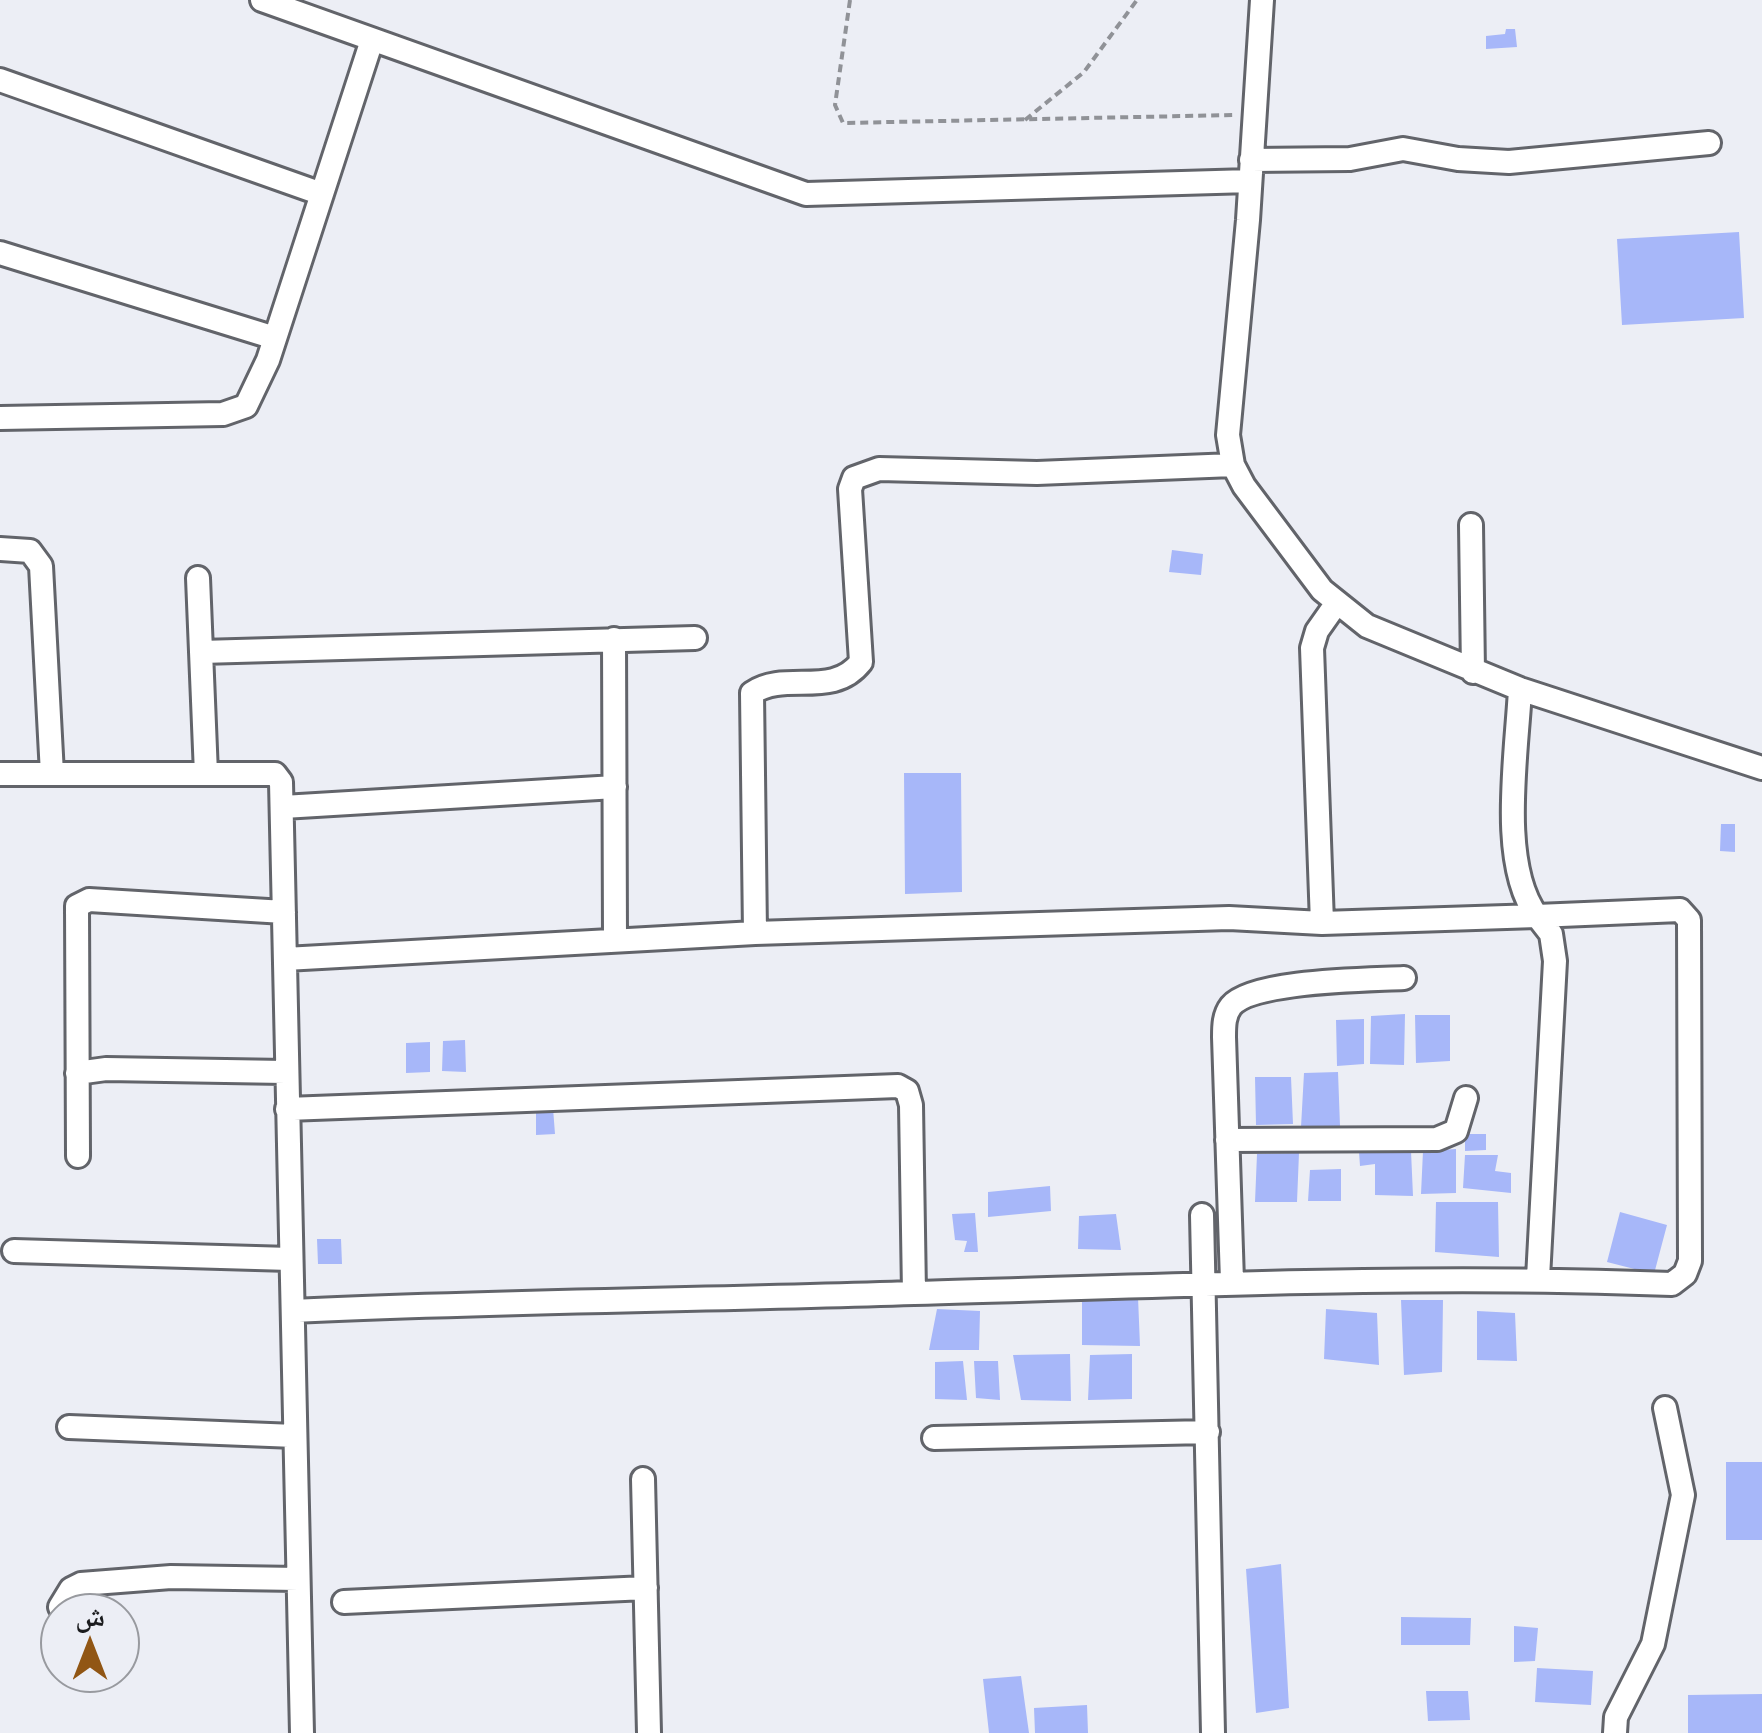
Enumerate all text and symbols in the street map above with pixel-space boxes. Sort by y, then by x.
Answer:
north arrow [40,1593,140,1693]
text: ش [75,1598,105,1632]

